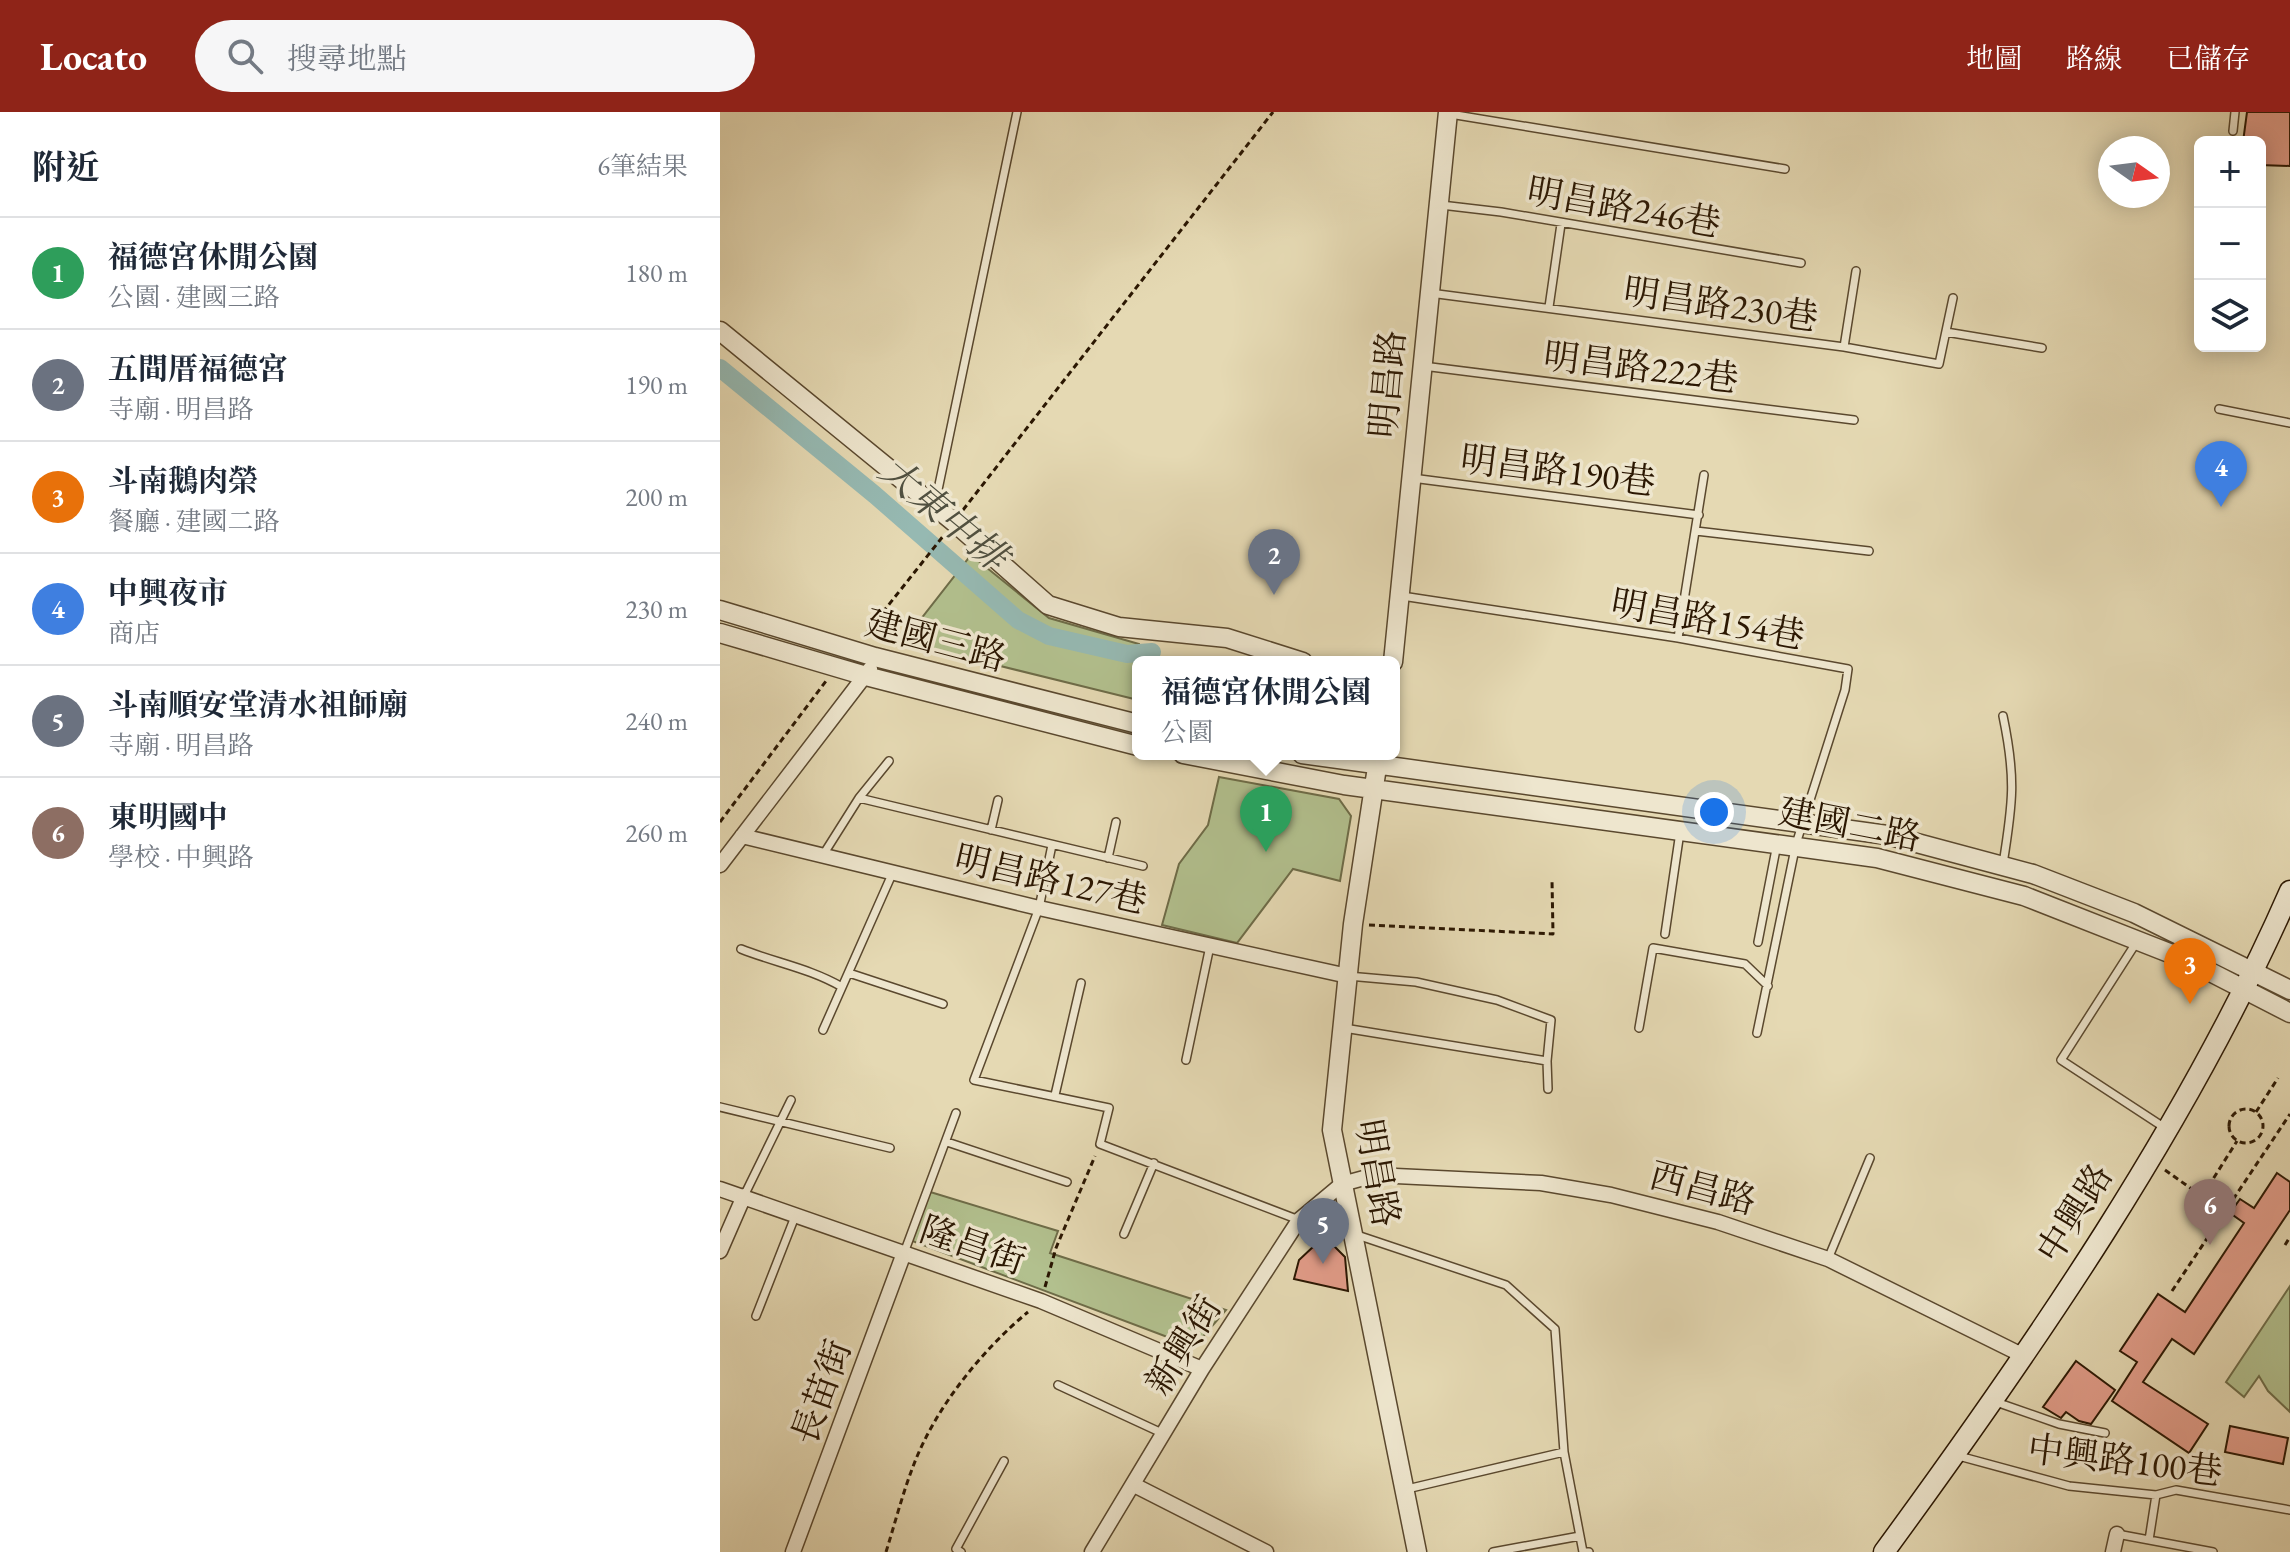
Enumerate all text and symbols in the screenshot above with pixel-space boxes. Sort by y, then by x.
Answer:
search box [195,20,755,92]
text: Locato [40,32,147,81]
icon: search [223,34,267,78]
text: 搜尋地點 [287,39,407,78]
text: 地圖 [1966,40,2022,76]
text: 路線 [2066,40,2122,76]
text: 已儲存 [2166,40,2250,76]
north arrow [2098,136,2170,208]
map controls [2194,136,2266,352]
button: + [2194,136,2266,208]
text: 附近 [32,145,100,189]
text: 6筆結果 [598,149,688,183]
street label: 明昌路246巷 [1523,167,1725,247]
button: − [2194,208,2266,280]
text: 福德宮休閒公園 [108,237,318,276]
text: 1 [51,256,65,290]
text: 180 m [625,256,688,290]
street label: 明昌路230巷 [1621,267,1821,341]
text: 公園 · 建國三路 [108,280,280,314]
button: layers [2194,280,2266,352]
street label: 明昌路 [1359,328,1415,440]
street label: 明昌路222巷 [1541,332,1741,402]
text: 五間厝福德宮 [108,349,288,388]
text: 2 [51,368,65,402]
text: 190 m [625,368,688,402]
text: 寺廟 · 明昌路 [108,392,254,426]
street label: 明昌路190巷 [1458,435,1658,505]
pin: 4 [2195,441,2247,507]
water label: 大東中排 [870,445,1022,584]
text: 斗南鵝肉榮 [108,461,258,500]
text: 3 [51,480,65,514]
text: 200 m [625,480,688,514]
text: 餐廳 · 建國二路 [108,504,280,538]
pin: 2 [1248,529,1300,595]
text: 中興夜市 [108,573,228,612]
street label: 明昌路154巷 [1607,579,1809,659]
text: 4 [51,592,65,626]
text: 230 m [625,592,688,626]
street label: 建國三路 [860,599,1012,681]
text: 商店 [108,616,160,650]
popup [1132,656,1400,760]
text: 福德宮休閒公園 [1161,672,1371,711]
text: 斗南順安堂清水祖師廟 [108,685,408,724]
text: 5 [51,704,65,738]
text: 240 m [625,704,688,738]
text: 公園 [1161,715,1213,749]
text: 寺廟 · 明昌路 [108,728,254,762]
pin: 1 [1240,786,1292,852]
street label: 建國二路 [1775,787,1925,861]
your location [1694,792,1734,832]
text: 東明國中 [108,797,228,836]
text: 6 [51,816,65,850]
text: 260 m [625,816,688,850]
street label: 明昌路127巷 [950,834,1152,924]
text: 學校 · 中興路 [108,840,254,874]
pin: 3 [2164,938,2216,1004]
street label: 明昌路 [1345,1116,1411,1230]
street label: 西昌路 [1645,1151,1761,1225]
street label: 中興路 [2025,1155,2123,1271]
pin: 6 [2184,1179,2236,1245]
pin: 5 [1297,1198,1349,1264]
street label: 隆昌街 [914,1205,1032,1285]
street label: 新興街 [1134,1287,1232,1403]
street label: 長苗街 [780,1333,862,1451]
street label: 中興路100巷 [2025,1425,2225,1495]

